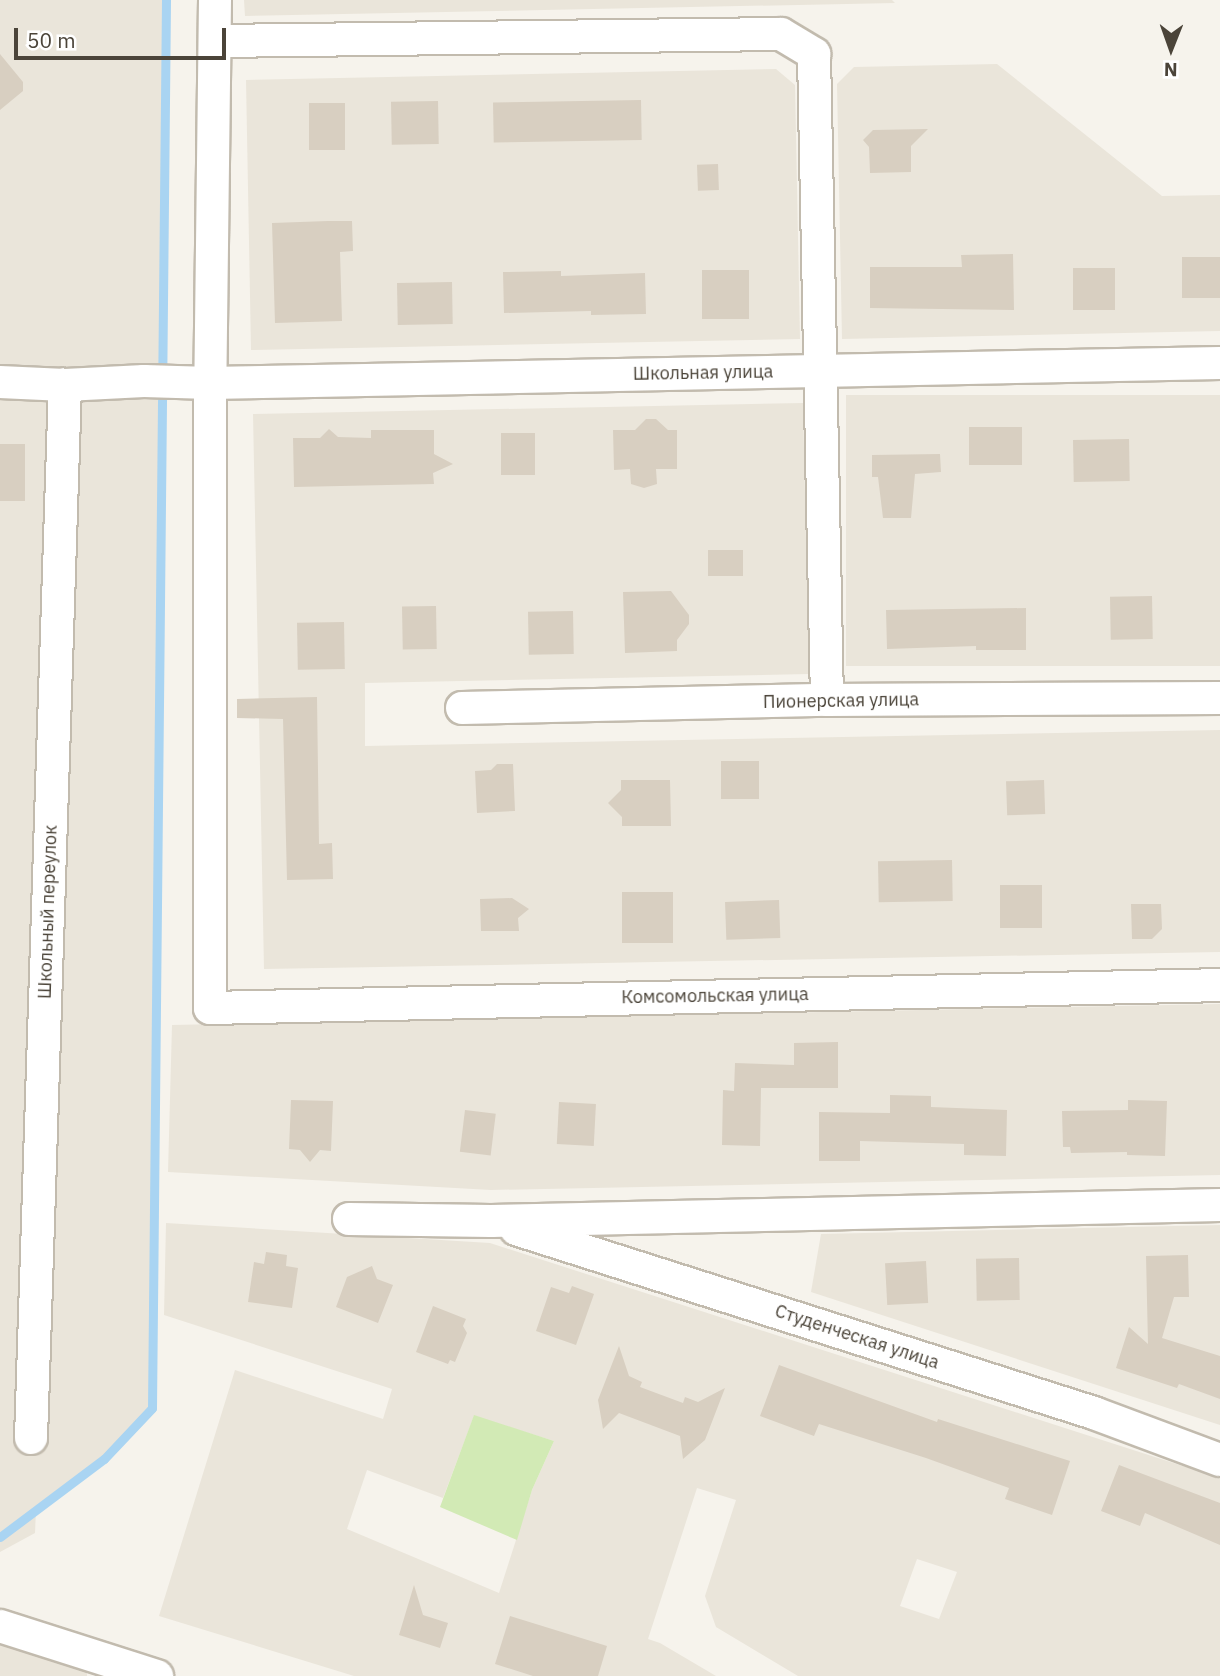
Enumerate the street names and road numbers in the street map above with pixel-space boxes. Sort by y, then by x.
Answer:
street label: Школьная улица [633,361,773,385]
street label: Пионерская улица [763,689,919,713]
street label: Школьный переулок [34,825,62,999]
street label: Комсомольская улица [621,984,809,1008]
street label: Студенческая улица [772,1300,942,1374]

